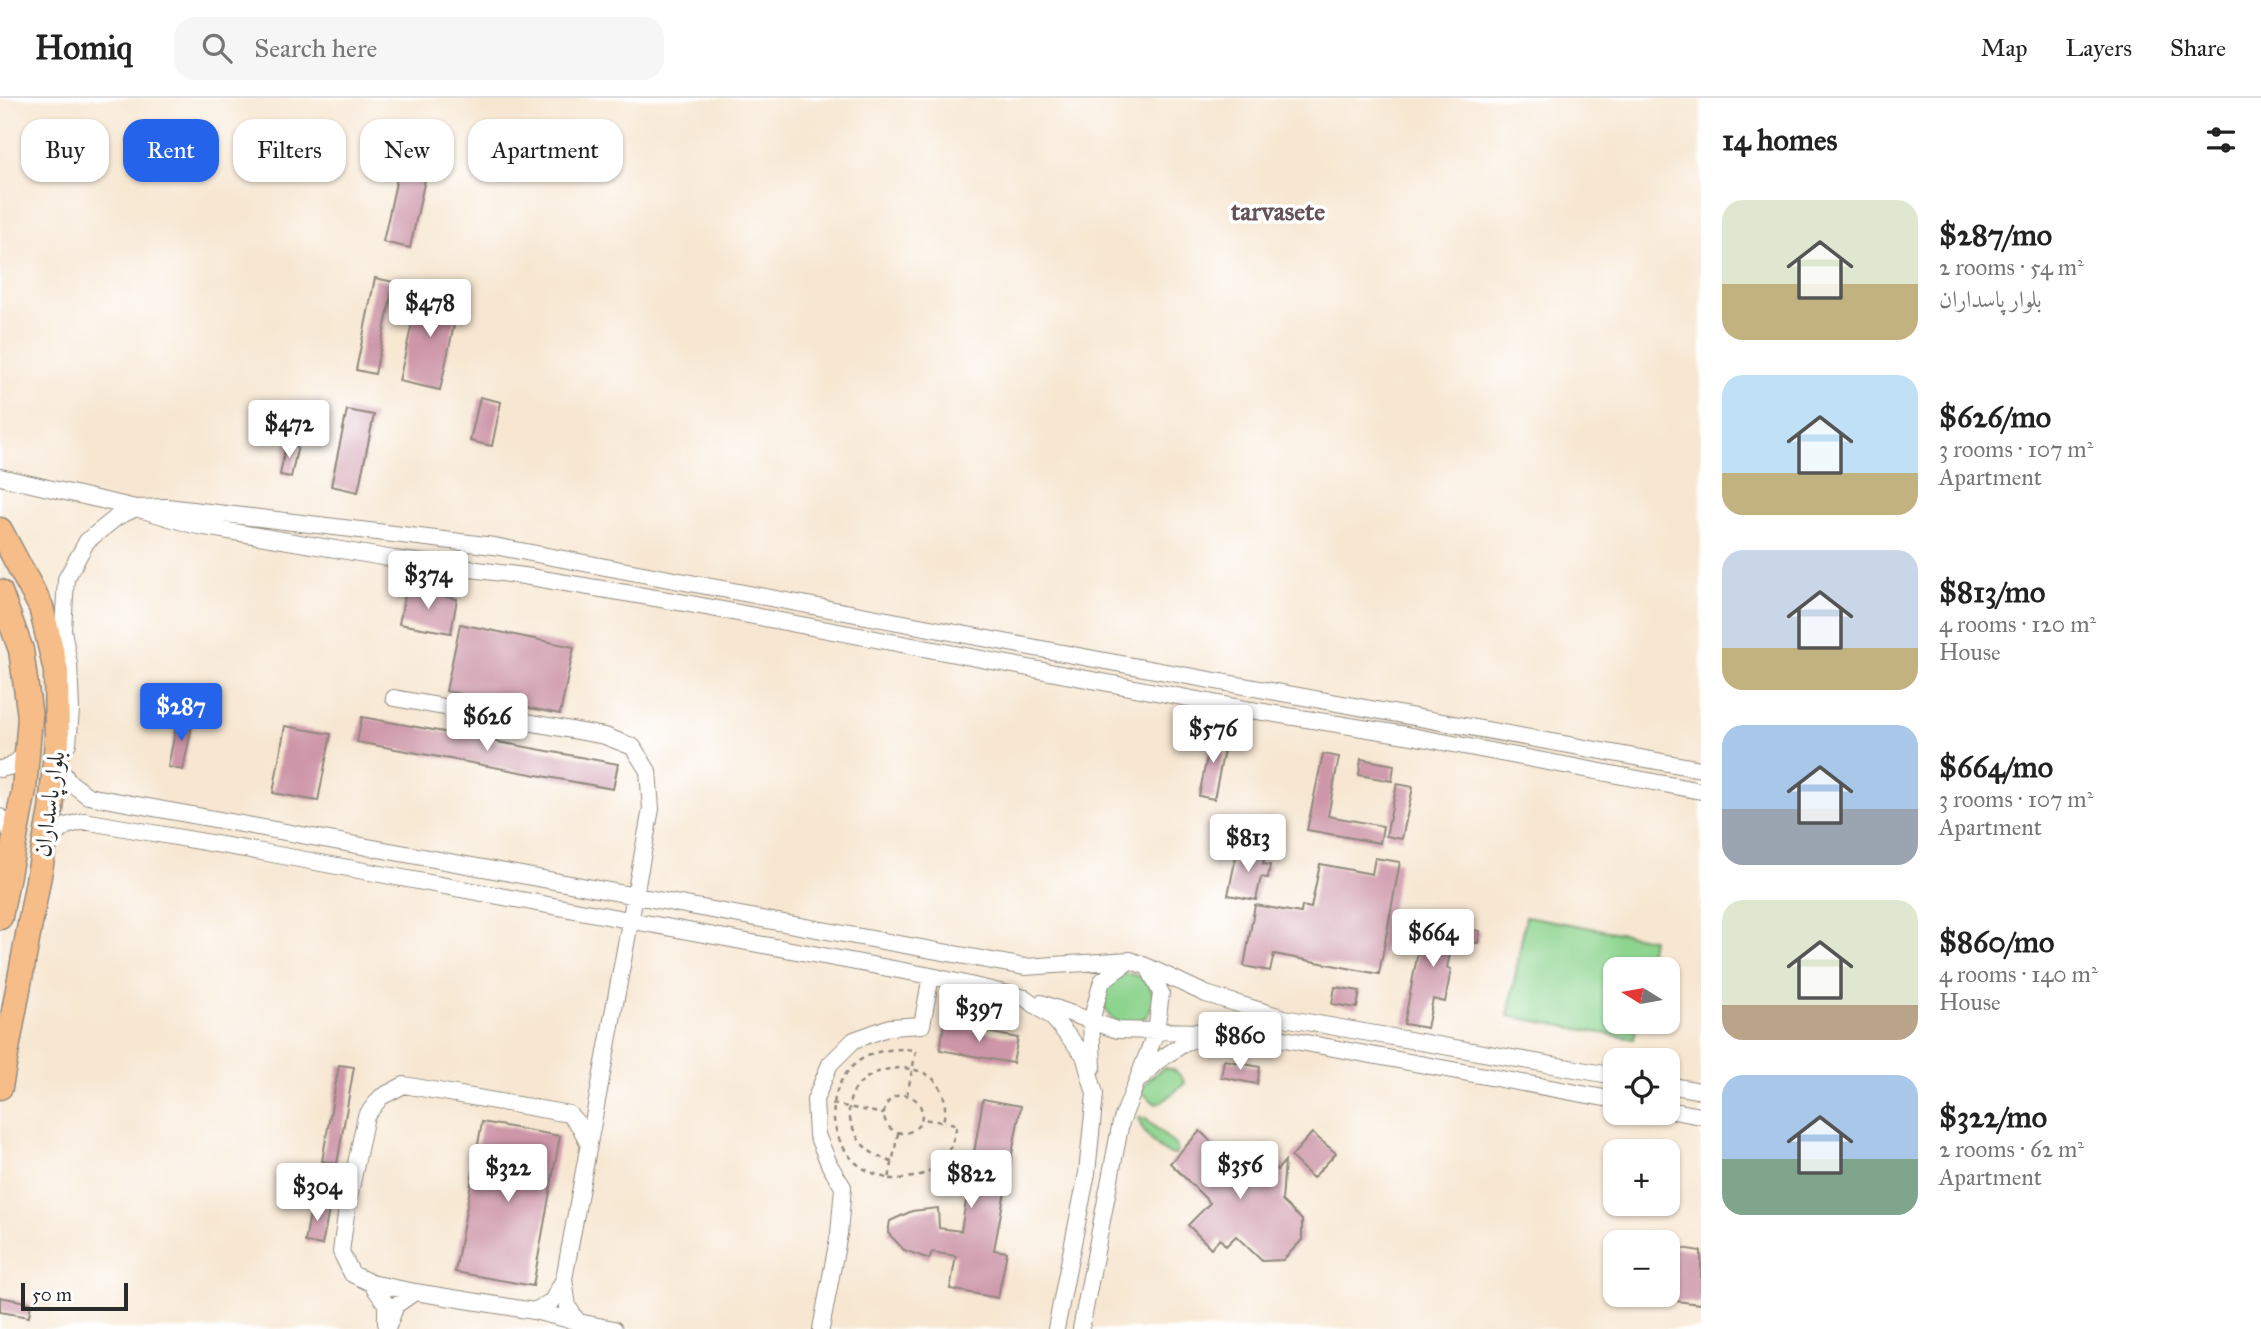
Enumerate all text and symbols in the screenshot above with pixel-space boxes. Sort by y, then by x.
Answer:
search box [174,17,664,80]
text: Homiq [35,28,132,68]
icon: search [198,29,236,67]
text: Search here [254,32,377,64]
text: Map [1981,33,2028,63]
text: Layers [2066,33,2132,63]
text: Share [2170,33,2226,63]
chip: Buy [21,119,109,182]
chip: Rent [123,119,219,182]
chip: Filters [233,119,346,182]
chip: New [360,119,454,182]
chip: Apartment [468,119,623,182]
icon: filters [2202,121,2240,159]
text: 14 homes [1722,122,1837,158]
district label: tarvasete [1230,195,1325,227]
text: $287/mo [1939,217,2052,253]
icon: home [1778,228,1862,312]
text: 2 rooms · 54 m² [1939,253,2084,281]
pin: $478 [389,280,471,339]
text: بلوار پاسداران [1939,285,2042,313]
text: $478 [405,288,455,316]
text: $626/mo [1939,399,2051,435]
pin: $472 [248,400,330,460]
icon: home [1778,403,1862,487]
text: $472 [264,409,314,437]
text: 3 rooms · 107 m² [1939,435,2093,463]
text: Apartment [1939,463,2042,491]
pin: $374 [387,552,469,611]
text: $374 [404,560,452,588]
text: $813/mo [1939,574,2045,610]
icon: home [1778,578,1862,662]
text: 4 rooms · 120 m² [1939,610,2096,638]
text: House [1939,638,2001,666]
pin: $287 [140,684,222,743]
text: $287 [156,692,206,720]
pin: $626 [446,694,528,753]
text: $626 [463,702,511,730]
pin: $576 [1172,706,1254,765]
text: $576 [1189,714,1237,742]
street label: بلوار پاسداران [27,749,73,859]
text: $664/mo [1939,749,2053,785]
icon: home [1778,753,1862,837]
text: 3 rooms · 107 m² [1939,785,2093,813]
text: Apartment [1939,813,2042,841]
pin: $813 [1207,814,1289,874]
text: $813 [1226,823,1270,851]
pin: $664 [1392,910,1474,969]
text: $664 [1408,918,1458,946]
text: $860/mo [1939,924,2054,960]
icon: home [1778,928,1862,1012]
north arrow [1603,957,1680,1034]
map controls [1603,957,1680,1307]
text: 4 rooms · 140 m² [1939,960,2098,988]
pin: $397 [938,984,1020,1044]
text: House [1939,988,2001,1016]
text: $397 [955,993,1003,1021]
pin: $860 [1199,1012,1281,1072]
text: $860 [1214,1021,1266,1049]
button: locate [1603,1048,1680,1125]
text: $322/mo [1939,1099,2047,1135]
icon: home [1778,1103,1862,1187]
text: 2 rooms · 62 m² [1939,1135,2084,1163]
button: + [1603,1139,1680,1216]
pin: $356 [1199,1142,1281,1201]
pin: $322 [467,1144,549,1204]
pin: $822 [930,1150,1012,1210]
text: $356 [1217,1150,1263,1178]
text: $322 [485,1153,531,1181]
text: $822 [947,1159,995,1187]
text: Apartment [1939,1163,2042,1191]
pin: $304 [276,1164,358,1223]
text: $304 [292,1172,342,1200]
button: − [1603,1230,1680,1307]
scale bar [21,1280,128,1312]
text: 50 m [32,1283,72,1306]

